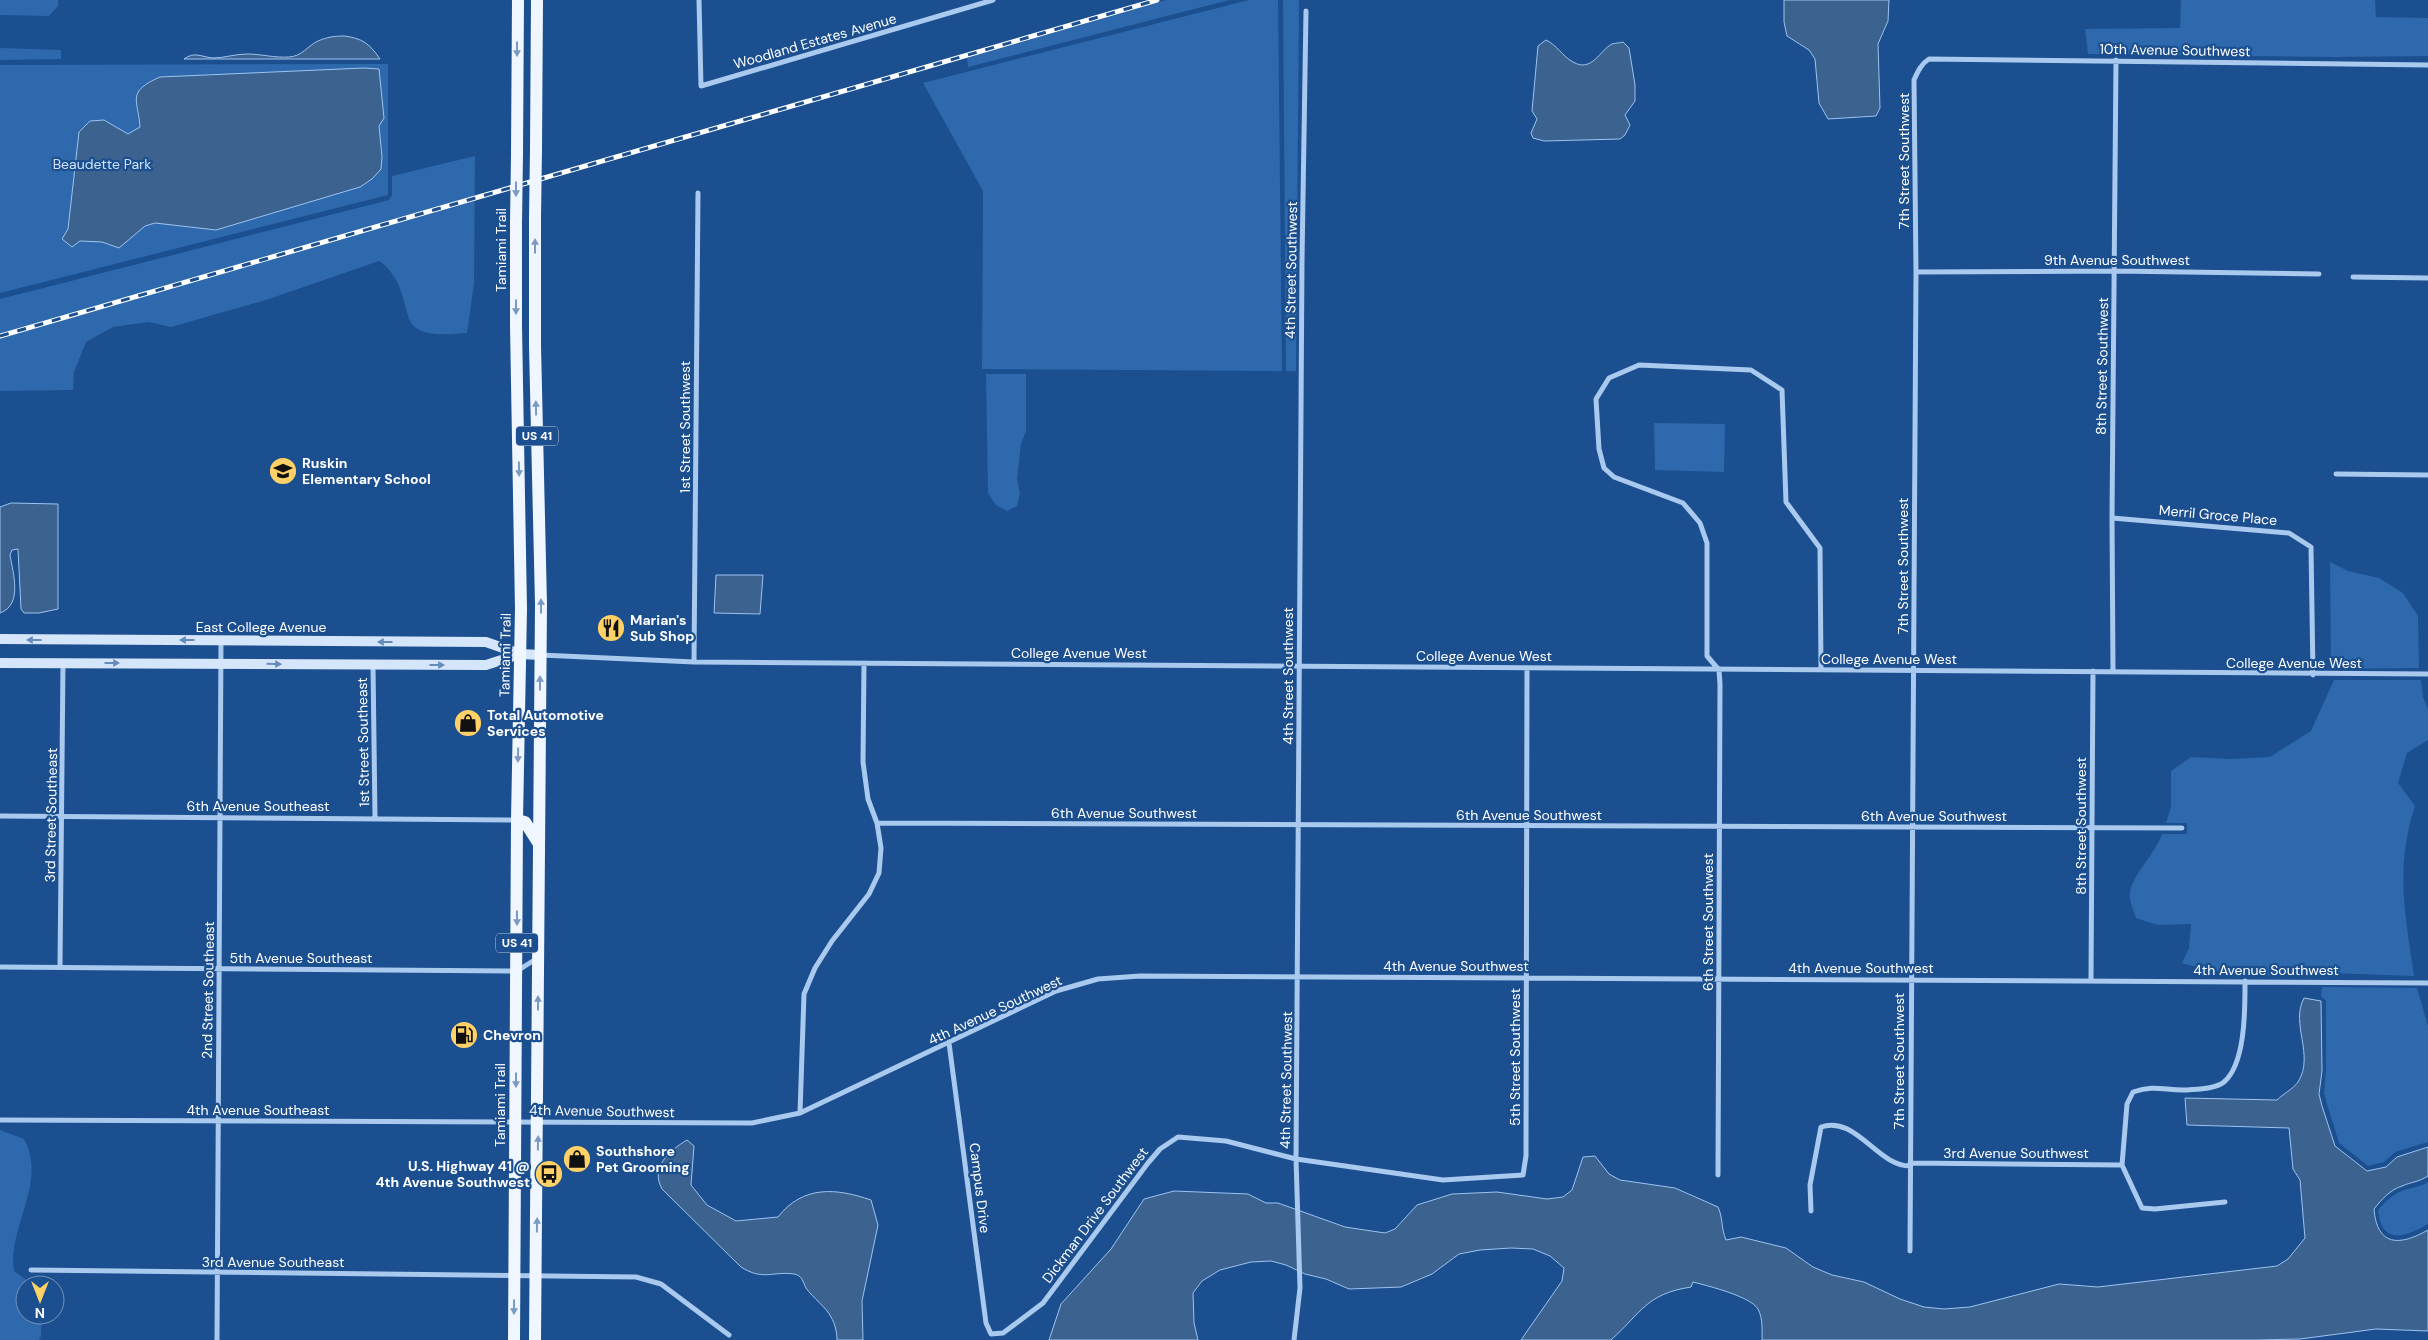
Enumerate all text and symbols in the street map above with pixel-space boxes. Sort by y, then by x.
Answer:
street label: Woodland Estates Avenue [731,9,899,73]
street label: 10th Avenue Southwest [2099,40,2251,60]
one-way arrow [513,41,521,57]
street label: 7th Street Southwest [1895,93,1913,229]
park label: Beaudette Park [53,155,151,173]
one-way arrow [512,181,520,197]
street label: 4th Street Southwest [1281,201,1301,339]
street label: Tamiami Trail [492,208,510,292]
one-way arrow [531,238,539,254]
street label: 9th Avenue Southwest [2044,251,2190,269]
street label: 8th Street Southwest [2092,297,2112,435]
one-way arrow [512,299,520,315]
street label: 1st Street Southwest [676,361,694,493]
one-way arrow [532,400,540,416]
road number: US 41 [516,426,558,446]
place label: Ruskin Elementary School [302,454,431,488]
school or university icon: Ruskin Elementary School [268,456,298,486]
one-way arrow [515,461,523,477]
street label: 7th Street Southwest [1894,498,1912,634]
street label: Merril Groce Place [2158,501,2278,529]
one-way arrow [537,598,545,614]
street label: 4th Street Southwest [1279,607,1297,745]
place label: Marian's Sub Shop [630,611,694,645]
street label: Tamiami Trail [495,613,515,697]
restaurant icon: Marian's Sub Shop [596,613,626,643]
street label: East College Avenue [196,618,326,636]
one-way arrow [26,635,42,643]
one-way arrow [179,636,195,644]
one-way arrow [376,637,392,645]
street label: College Avenue West [1011,644,1147,662]
street label: College Avenue West [1416,647,1552,665]
street label: College Avenue West [1821,650,1957,668]
street label: College Avenue West [2226,654,2362,672]
one-way arrow [104,659,120,667]
one-way arrow [267,660,283,668]
one-way arrow [429,661,445,669]
one-way arrow [536,675,544,691]
street label: 1st Street Southeast [353,677,373,807]
place label: Total Automotive Services [487,706,604,740]
shop icon: Total Automotive Services [453,708,483,738]
street label: 3rd Street Southeast [41,747,61,883]
one-way arrow [514,747,522,763]
street label: 8th Street Southwest [2072,757,2090,895]
street label: 6th Avenue Southeast [186,797,330,815]
street label: 6th Avenue Southwest [1051,804,1197,822]
street label: 6th Avenue Southwest [1456,806,1602,824]
street label: 6th Avenue Southwest [1861,807,2007,825]
street label: 6th Street Southwest [1699,853,1717,991]
one-way arrow [513,910,521,926]
street label: 2nd Street Southeast [198,921,218,1059]
road number: US 41 [496,934,538,952]
street label: 5th Avenue Southeast [230,949,372,967]
street label: 4th Avenue Southwest [1383,957,1529,975]
street label: 4th Avenue Southwest [1788,959,1934,977]
street label: 4th Avenue Southwest [2193,961,2339,979]
street label: 4th Avenue Southwest [925,971,1065,1049]
street label: 5th Street Southwest [1506,988,1524,1126]
street label: 7th Street Southwest [1890,993,1908,1129]
one-way arrow [534,995,542,1011]
street label: 4th Street Southwest [1276,1011,1296,1149]
fuel station icon: Chevron [449,1020,479,1050]
place label: Chevron [483,1026,541,1044]
street label: Tamiami Trail [491,1063,509,1147]
one-way arrow [512,1072,520,1088]
street label: 4th Avenue Southeast [187,1101,329,1119]
street label: 4th Avenue Southwest [529,1101,675,1121]
one-way arrow [534,1135,542,1151]
place label: Southshore Pet Grooming [596,1142,690,1176]
street label: Campus Drive [966,1142,994,1234]
shop icon: Southshore Pet Grooming [562,1144,592,1174]
street label: Dickman Drive Southwest [1038,1144,1152,1286]
street label: 3rd Avenue Southwest [1943,1144,2089,1162]
place label: U.S. Highway 41 @ 4th Avenue Southwest [375,1157,530,1191]
bus stop icon: U.S. Highway 41 @ 4th Avenue Southwest [534,1159,564,1189]
one-way arrow [533,1217,541,1233]
street label: 3rd Avenue Southeast [202,1253,344,1271]
north arrow [15,1275,65,1325]
one-way arrow [510,1299,518,1315]
text: N [35,1304,45,1322]

